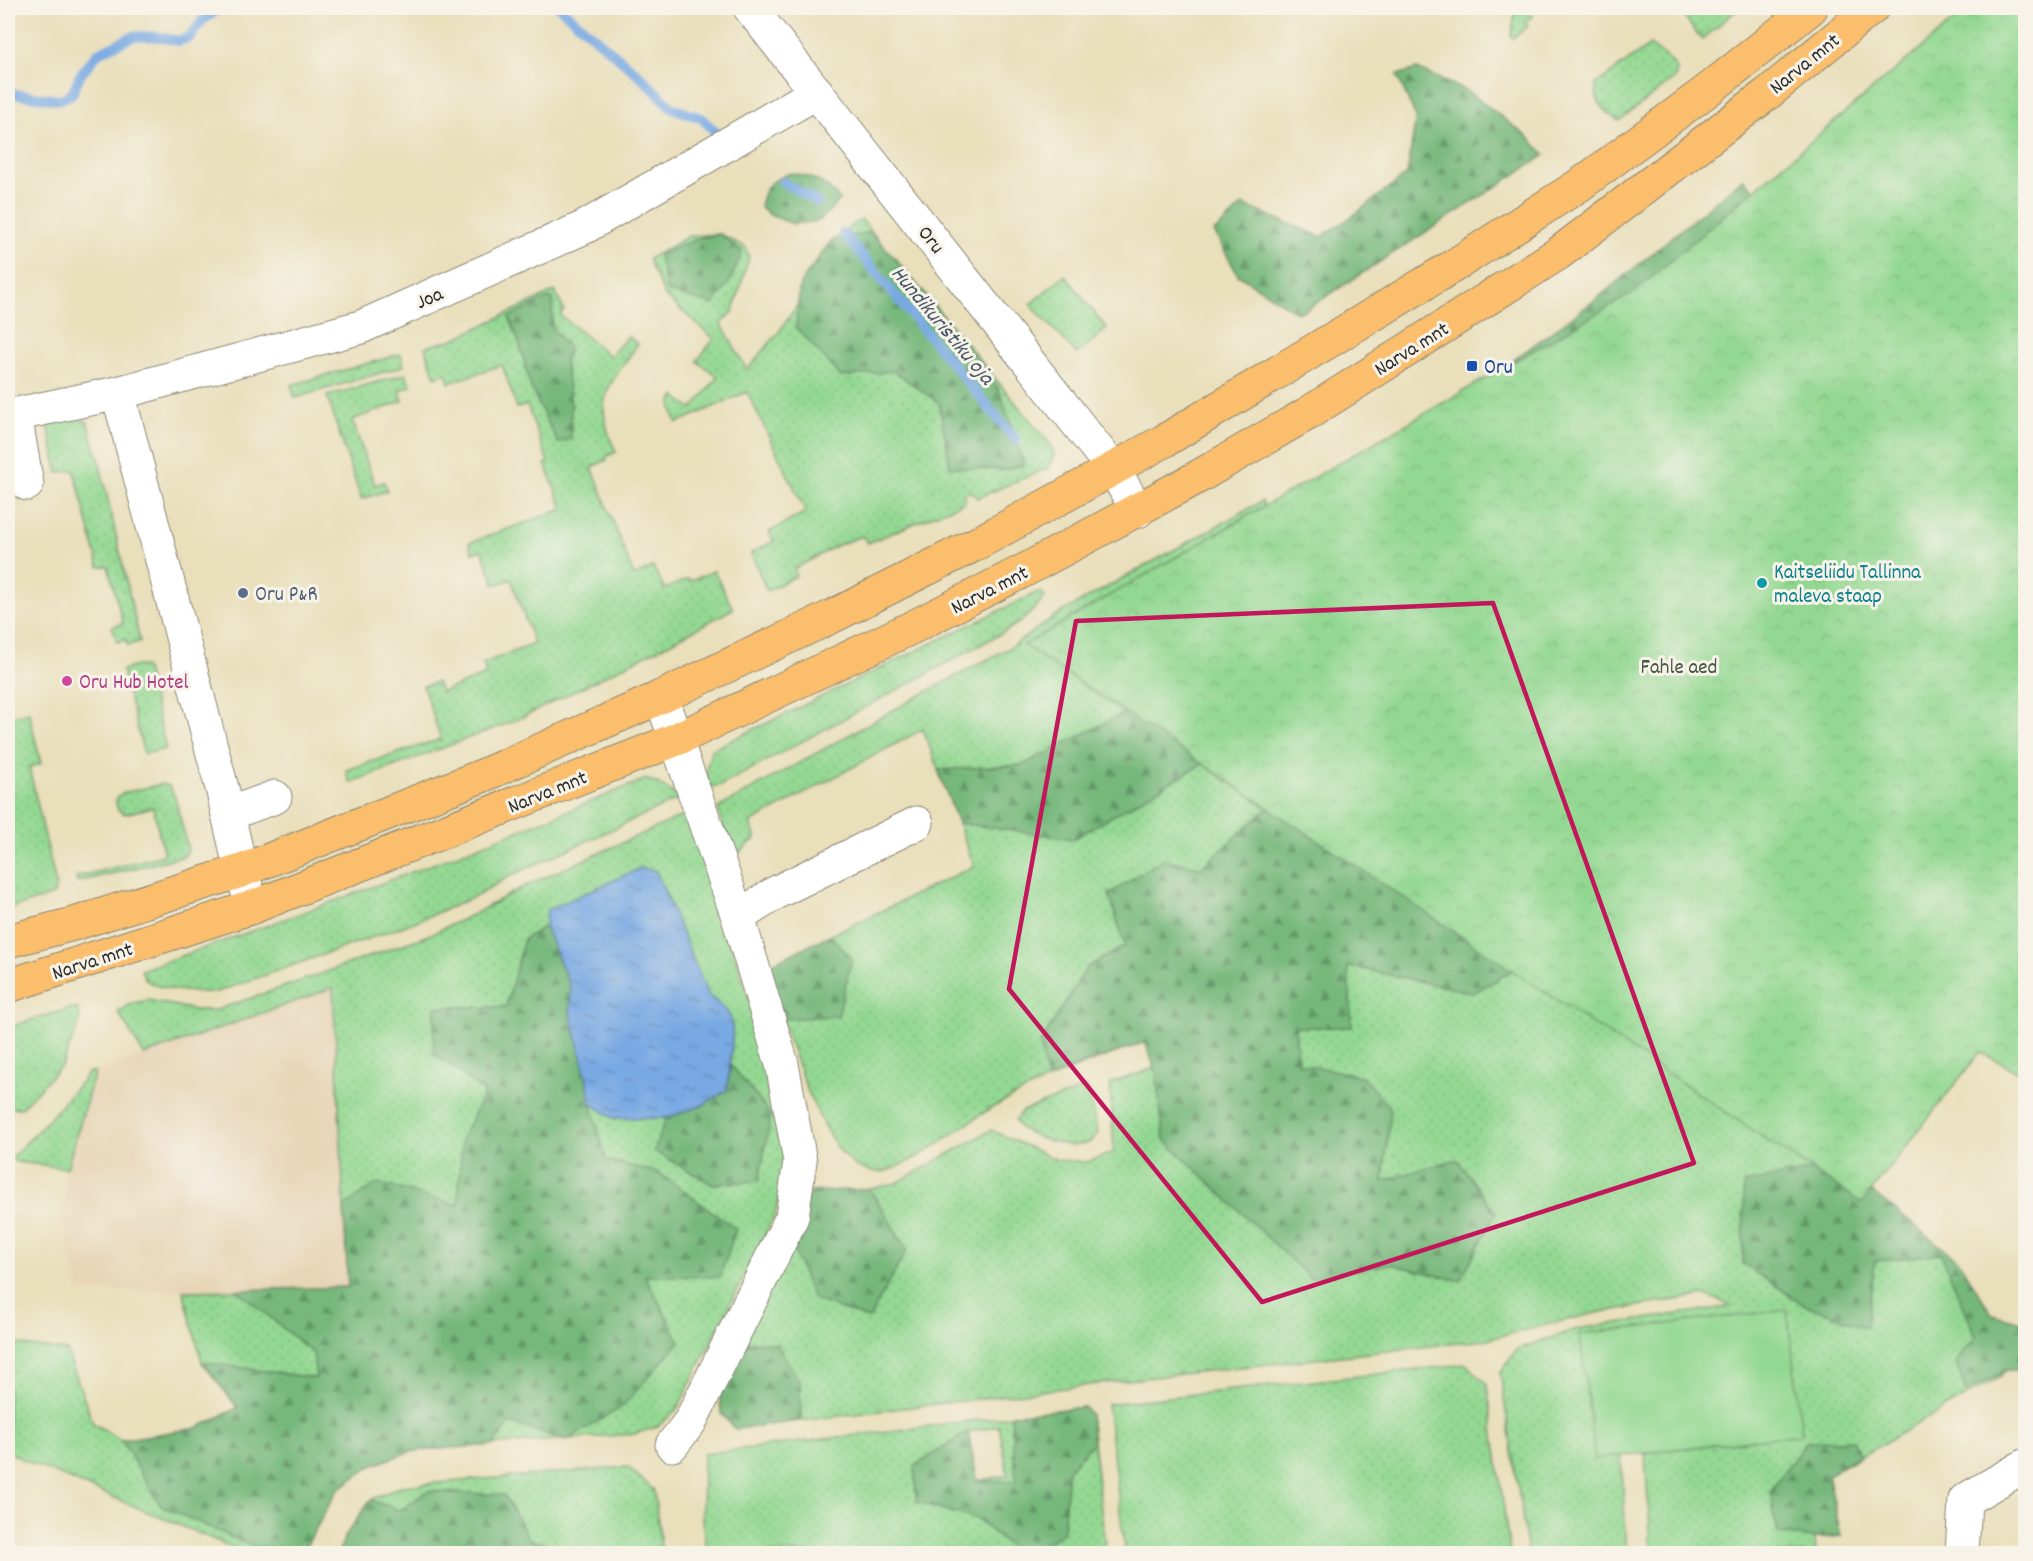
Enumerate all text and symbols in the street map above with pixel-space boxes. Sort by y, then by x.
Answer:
street label: Narva mnt [1764,27,1848,103]
street label: Oru [909,220,950,261]
water label: Hundikuristiku oja [882,260,1001,394]
street label: Joa [412,280,450,319]
street label: Narva mnt [1369,316,1456,385]
place label: Oru [1484,354,1513,384]
marker: Oru [1465,359,1479,373]
street label: Narva mnt [946,559,1035,624]
place label: Kaitseliidu Tallinna maleva staap [1774,559,1922,613]
marker: Kaitseliidu Tallinna maleva staap [1755,576,1769,590]
place label: Oru P&R [255,581,318,611]
marker: Oru P&R [236,586,250,600]
park label: Fahle aed [1641,654,1717,684]
place label: Oru Hub Hotel [79,669,189,699]
marker: Oru Hub Hotel [60,674,74,688]
street label: Narva mnt [504,764,593,823]
street label: Narva mnt [49,936,137,990]

